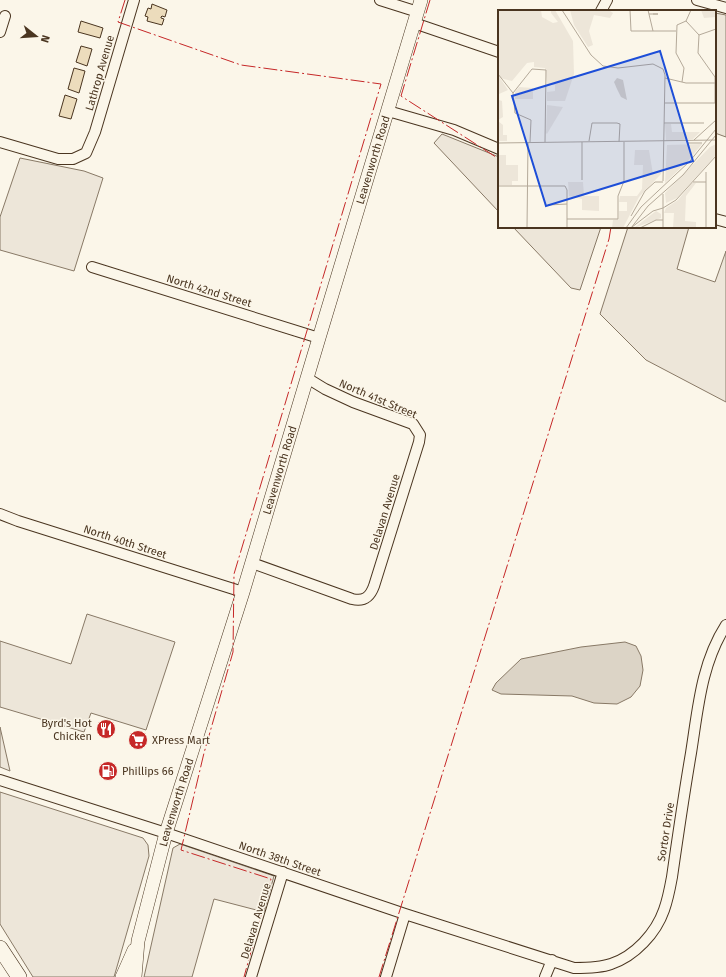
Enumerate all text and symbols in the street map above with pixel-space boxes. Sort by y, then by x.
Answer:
inset map [498,10,716,228]
north arrow [16,16,56,56]
text: N [38,33,52,44]
street label: Lathrop Avenue [83,34,117,112]
street label: Leavenworth Road [353,114,392,206]
street label: North 42nd Street [165,272,253,310]
street label: North 41st Street [337,377,419,421]
street label: Leavenworth Road [260,424,299,516]
street label: Delavan Avenue [367,472,403,552]
street label: North 40th Street [82,522,168,562]
place label: Byrd's Hot Chicken [41,717,92,743]
restaurant icon: Byrd's Hot Chicken [95,718,117,740]
supermarket icon: XPress Mart [127,729,149,751]
place label: XPress Mart [152,734,210,747]
street label: Leavenworth Road [156,756,196,848]
fuel station icon: Phillips 66 [97,760,119,782]
place label: Phillips 66 [122,765,174,778]
street label: Sortor Drive [655,801,677,863]
street label: North 38th Street [237,839,323,879]
street label: Delavan Avenue [238,881,274,961]

